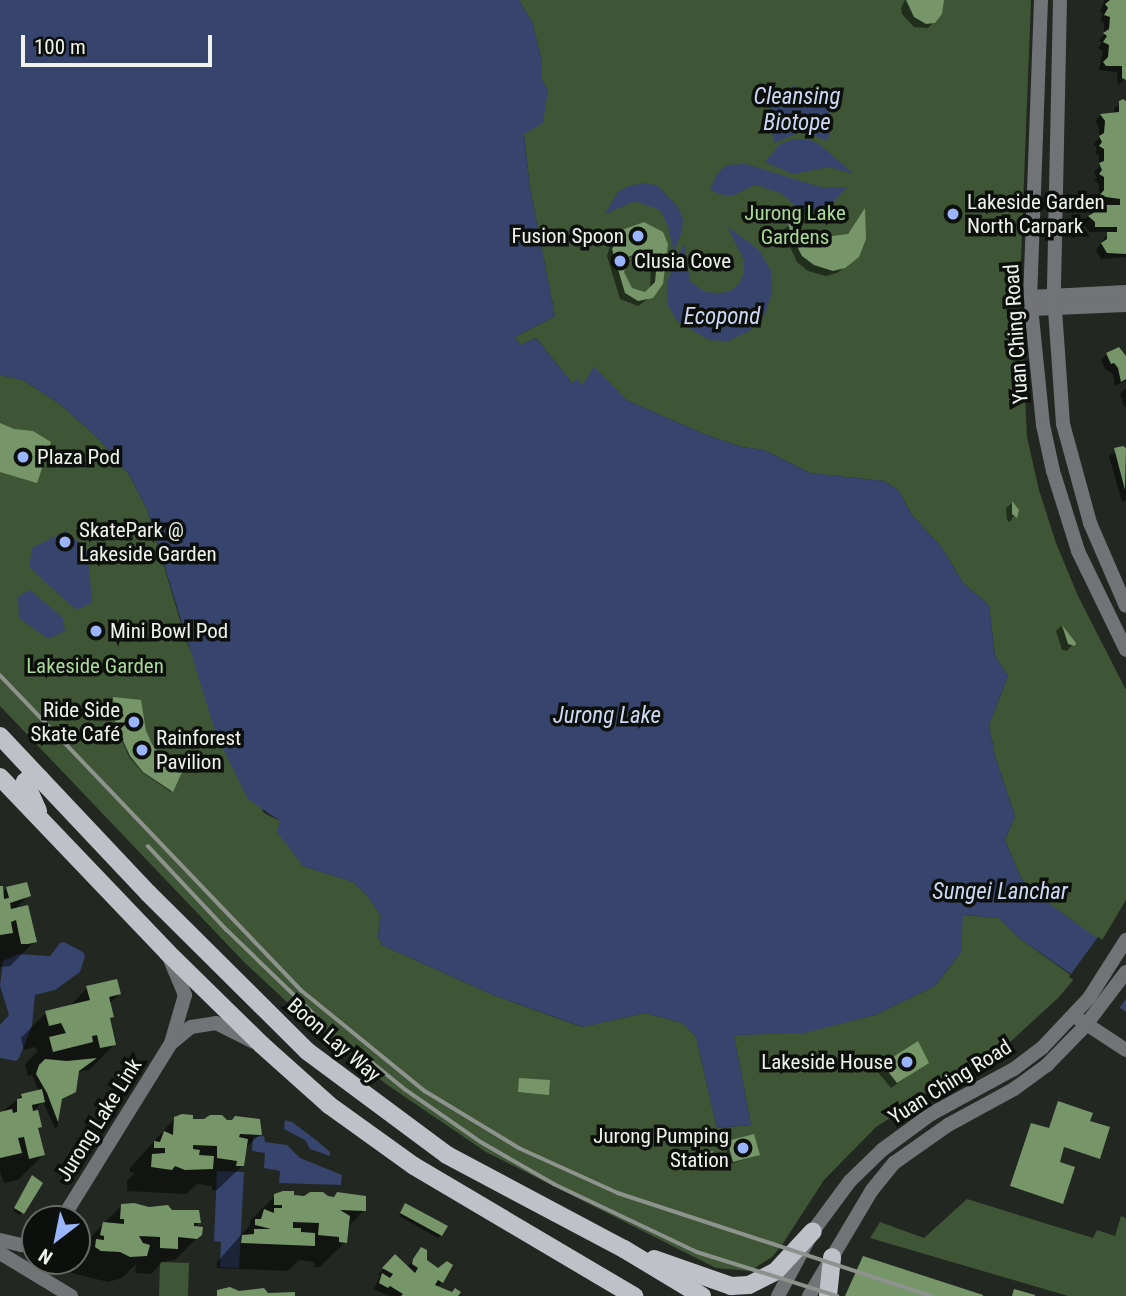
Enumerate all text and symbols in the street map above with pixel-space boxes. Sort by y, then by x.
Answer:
scale bar [24,21,215,65]
text: 100 m [34,35,86,59]
water label: Cleansing Biotope [754,83,840,137]
place label: Lakeside Garden North Carpark [967,189,1105,239]
park label: Jurong Lake Gardens [744,200,846,250]
marker: Lakeside Garden North Carpark [945,206,961,222]
place label: Fusion Spoon [512,223,624,249]
marker: Fusion Spoon [630,228,646,244]
place label: Clusia Cove [634,248,731,274]
marker: Clusia Cove [612,253,628,269]
street label: Yuan Ching Road [999,263,1033,405]
water label: Ecopond [684,303,760,331]
place label: Plaza Pod [37,444,120,470]
marker: Plaza Pod [15,449,31,465]
place label: SkatePark @ Lakeside Garden [79,517,217,567]
marker: SkatePark @ Lakeside Garden [57,534,73,550]
place label: Mini Bowl Pod [110,618,228,644]
marker: Mini Bowl Pod [88,623,104,639]
park label: Lakeside Garden [26,653,164,679]
place label: Ride Side Skate Café [31,697,120,747]
water label: Jurong Lake [553,702,661,730]
marker: Ride Side Skate Café [126,714,142,730]
place label: Rainforest Pavilion [156,725,241,775]
marker: Rainforest Pavilion [134,742,150,758]
water label: Sungei Lanchar [932,878,1068,906]
street label: Boon Lay Way [282,993,386,1087]
street label: Yuan Ching Road [884,1034,1016,1130]
place label: Lakeside House [761,1049,893,1075]
street label: Jurong Lake Link [51,1054,147,1186]
marker: Lakeside House [899,1054,915,1070]
place label: Jurong Pumping Station [593,1123,729,1173]
marker: Jurong Pumping Station [735,1140,751,1156]
north arrow [21,1205,91,1275]
text: N [35,1244,57,1269]

